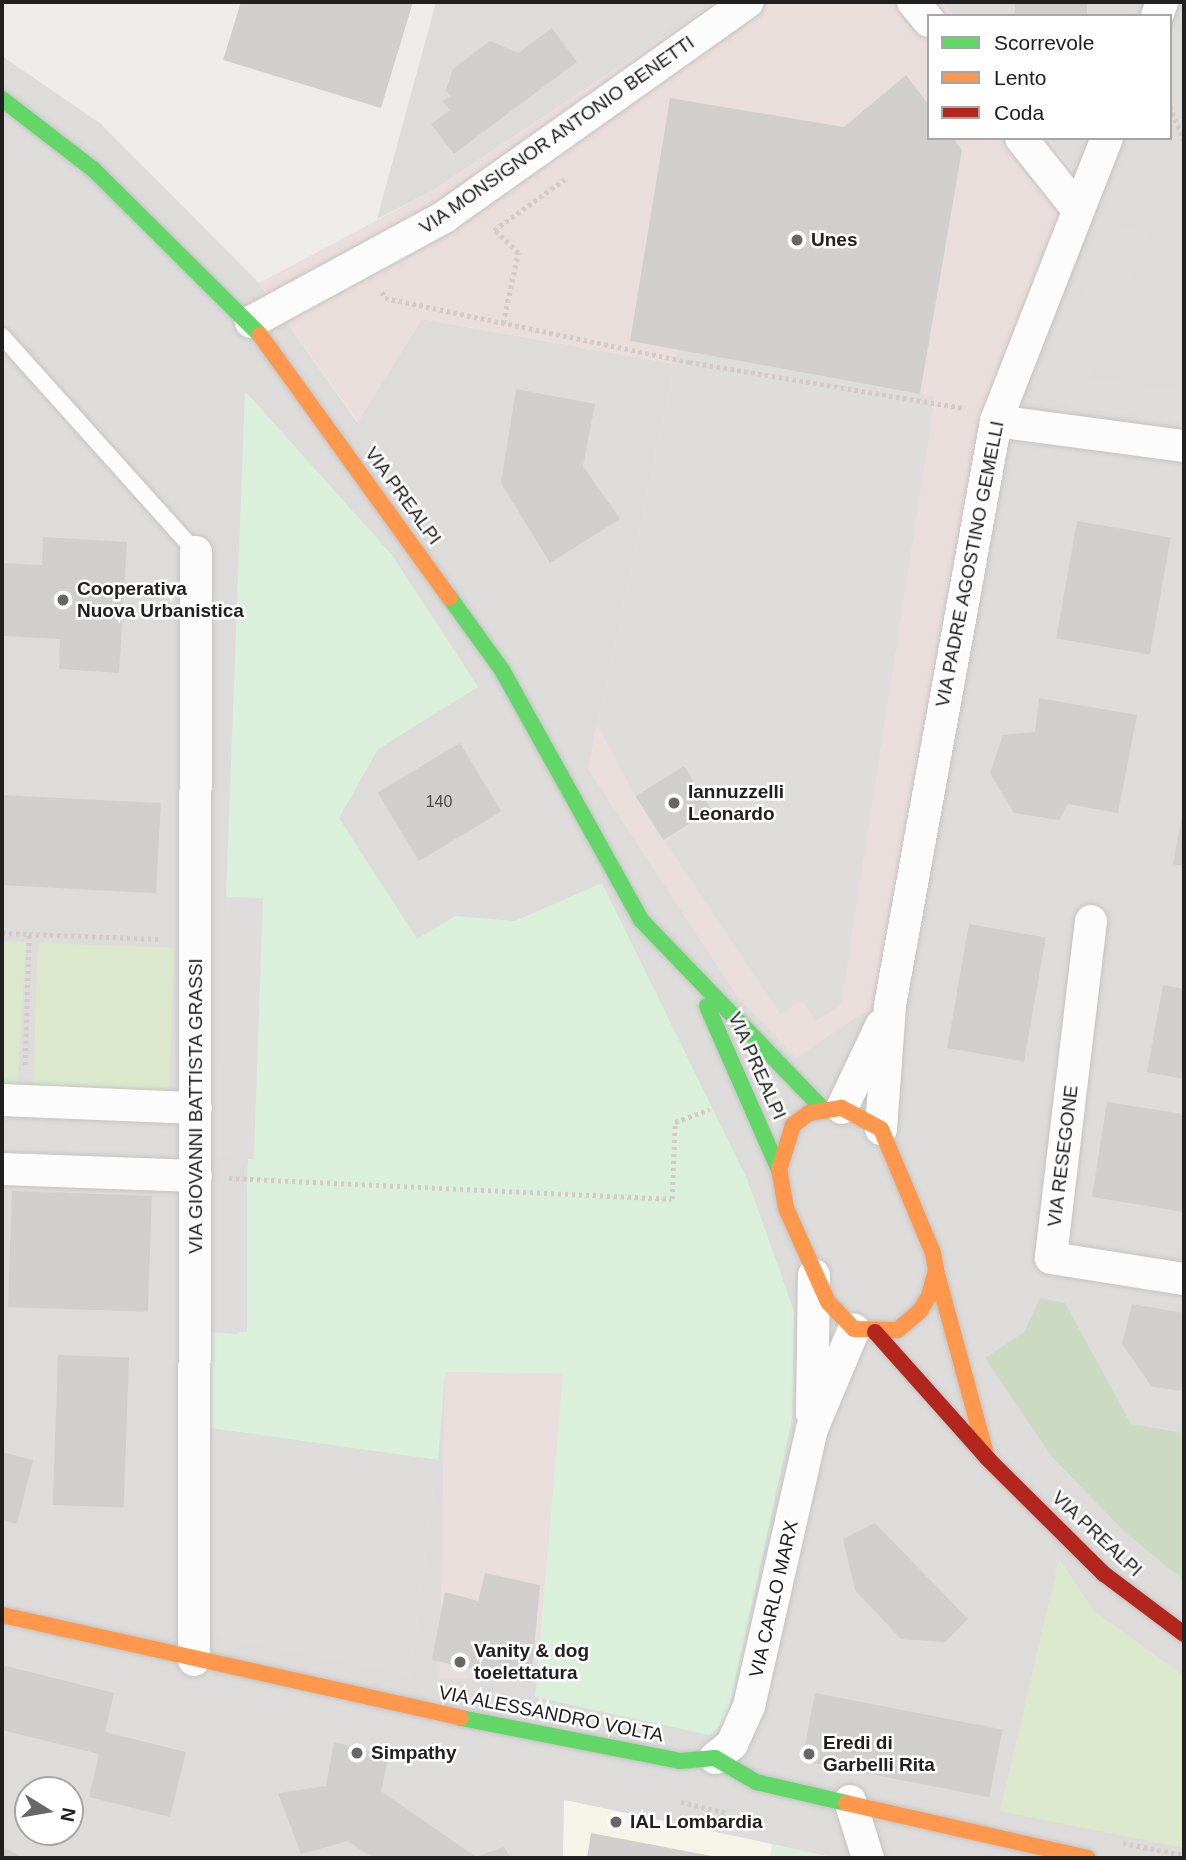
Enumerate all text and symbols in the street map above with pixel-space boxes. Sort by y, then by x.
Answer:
legend [927,14,1172,140]
street label: VIA MONSIGNOR ANTONIO BENETTI [414,30,700,240]
text: Scorrevole [994,31,1094,54]
text: Lento [994,66,1047,89]
text: Coda [994,101,1044,124]
place label: Unes [811,229,857,251]
marker: Unes [789,232,805,248]
street label: VIA PADRE AGOSTINO GEMELLI [931,418,1009,710]
street label: VIA PREALPI [360,442,446,550]
place label: Cooperativa Nuova Urbanistica [77,578,244,622]
marker: Cooperativa Nuova Urbanistica [55,592,71,608]
place label: Iannuzzelli Leonardo [688,781,784,825]
house number: 140 [426,792,452,812]
marker: Iannuzzelli Leonardo [666,795,682,811]
street label: VIA GIOVANNI BATTISTA GRASSI [185,957,207,1255]
street label: VIA PREALPI [723,1008,791,1124]
street label: VIA RESEGONE [1043,1083,1083,1229]
street label: VIA PREALPI [1047,1486,1147,1582]
street label: VIA CARLO MARX [745,1518,803,1680]
place label: Vanity & dog toelettatura [474,1640,589,1684]
marker: Vanity & dog toelettatura [452,1654,468,1670]
street label: VIA ALESSANDRO VOLTA [436,1681,666,1747]
place label: Eredi di Garbelli Rita [823,1732,935,1776]
place label: Simpathy [371,1742,457,1764]
marker: Simpathy [349,1745,365,1761]
marker: Eredi di Garbelli Rita [801,1746,817,1762]
north arrow [14,1776,84,1846]
text: N [57,1806,80,1823]
place label: IAL Lombardia [630,1811,763,1833]
marker: IAL Lombardia [608,1814,624,1830]

